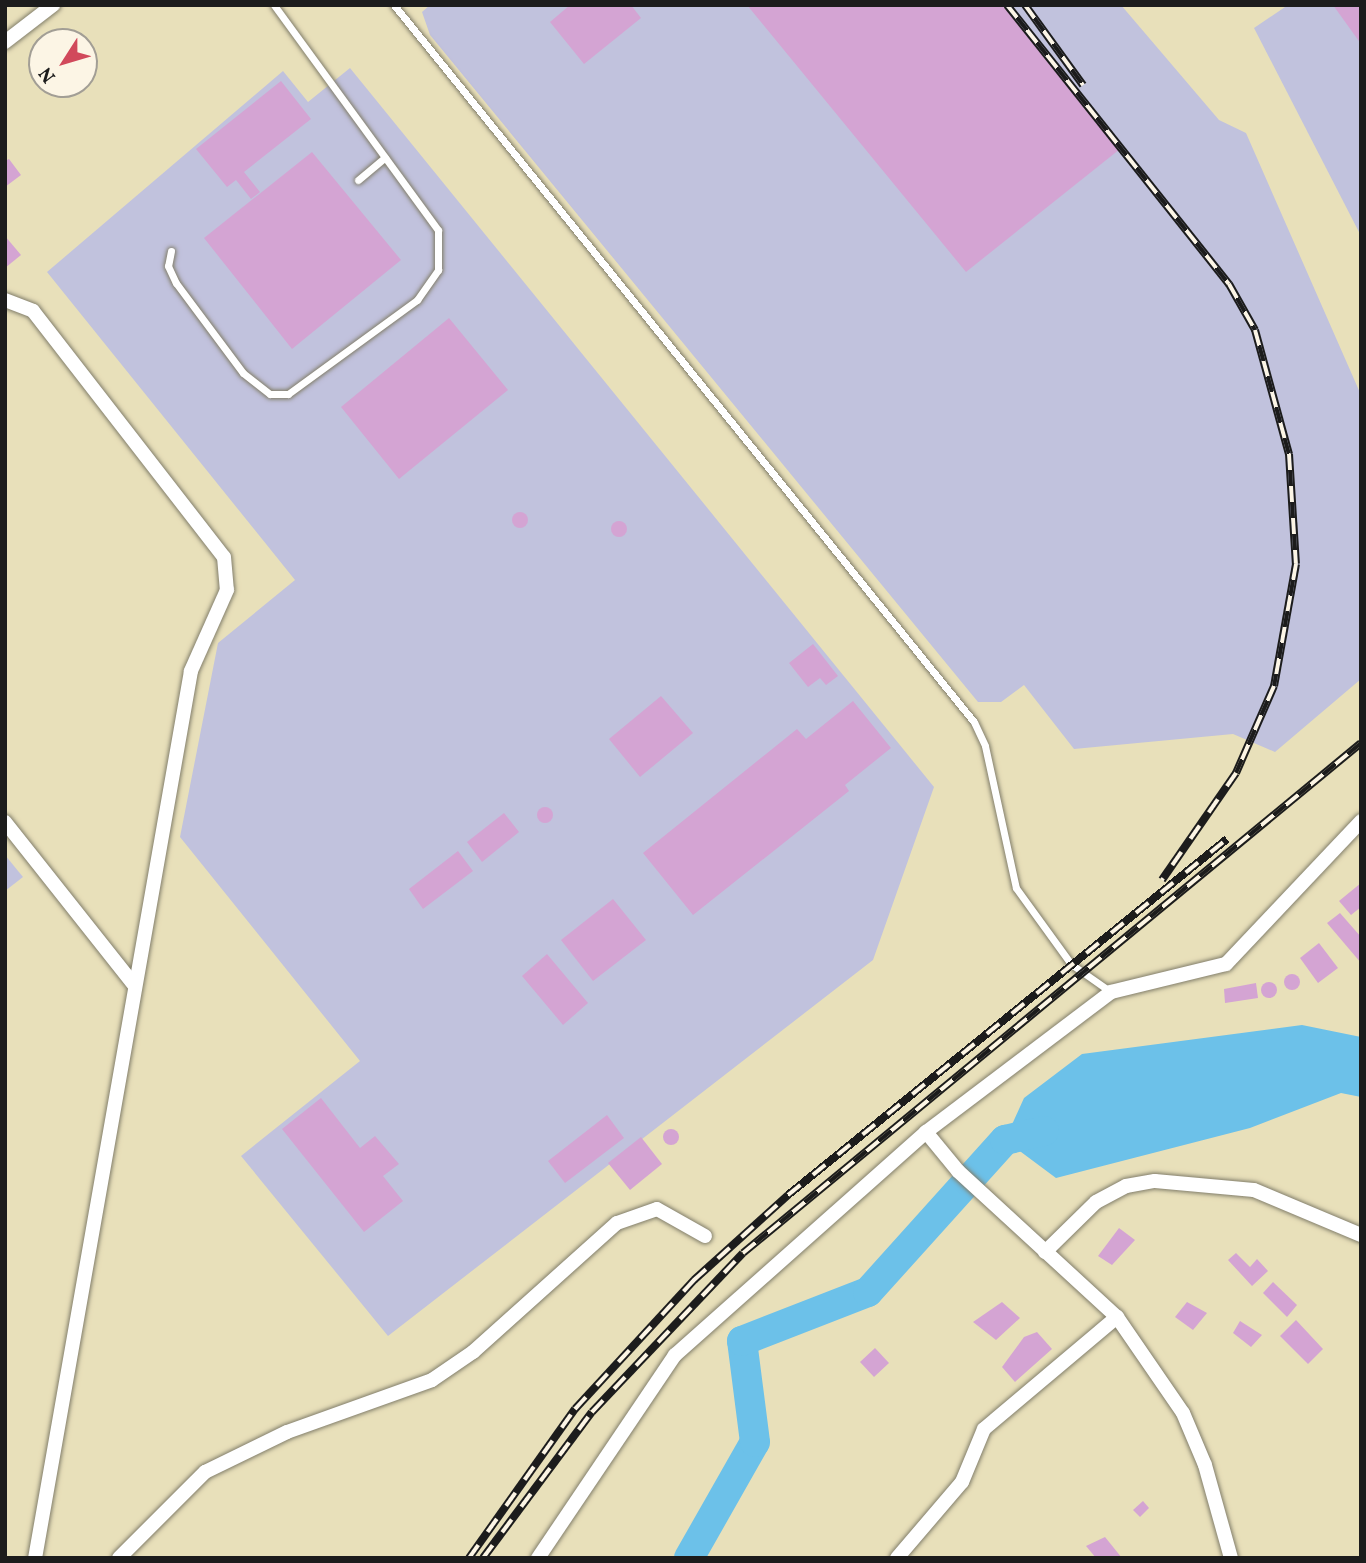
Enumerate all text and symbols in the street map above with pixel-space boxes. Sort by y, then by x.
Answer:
north arrow [28,28,98,98]
text: N [33,61,62,88]

